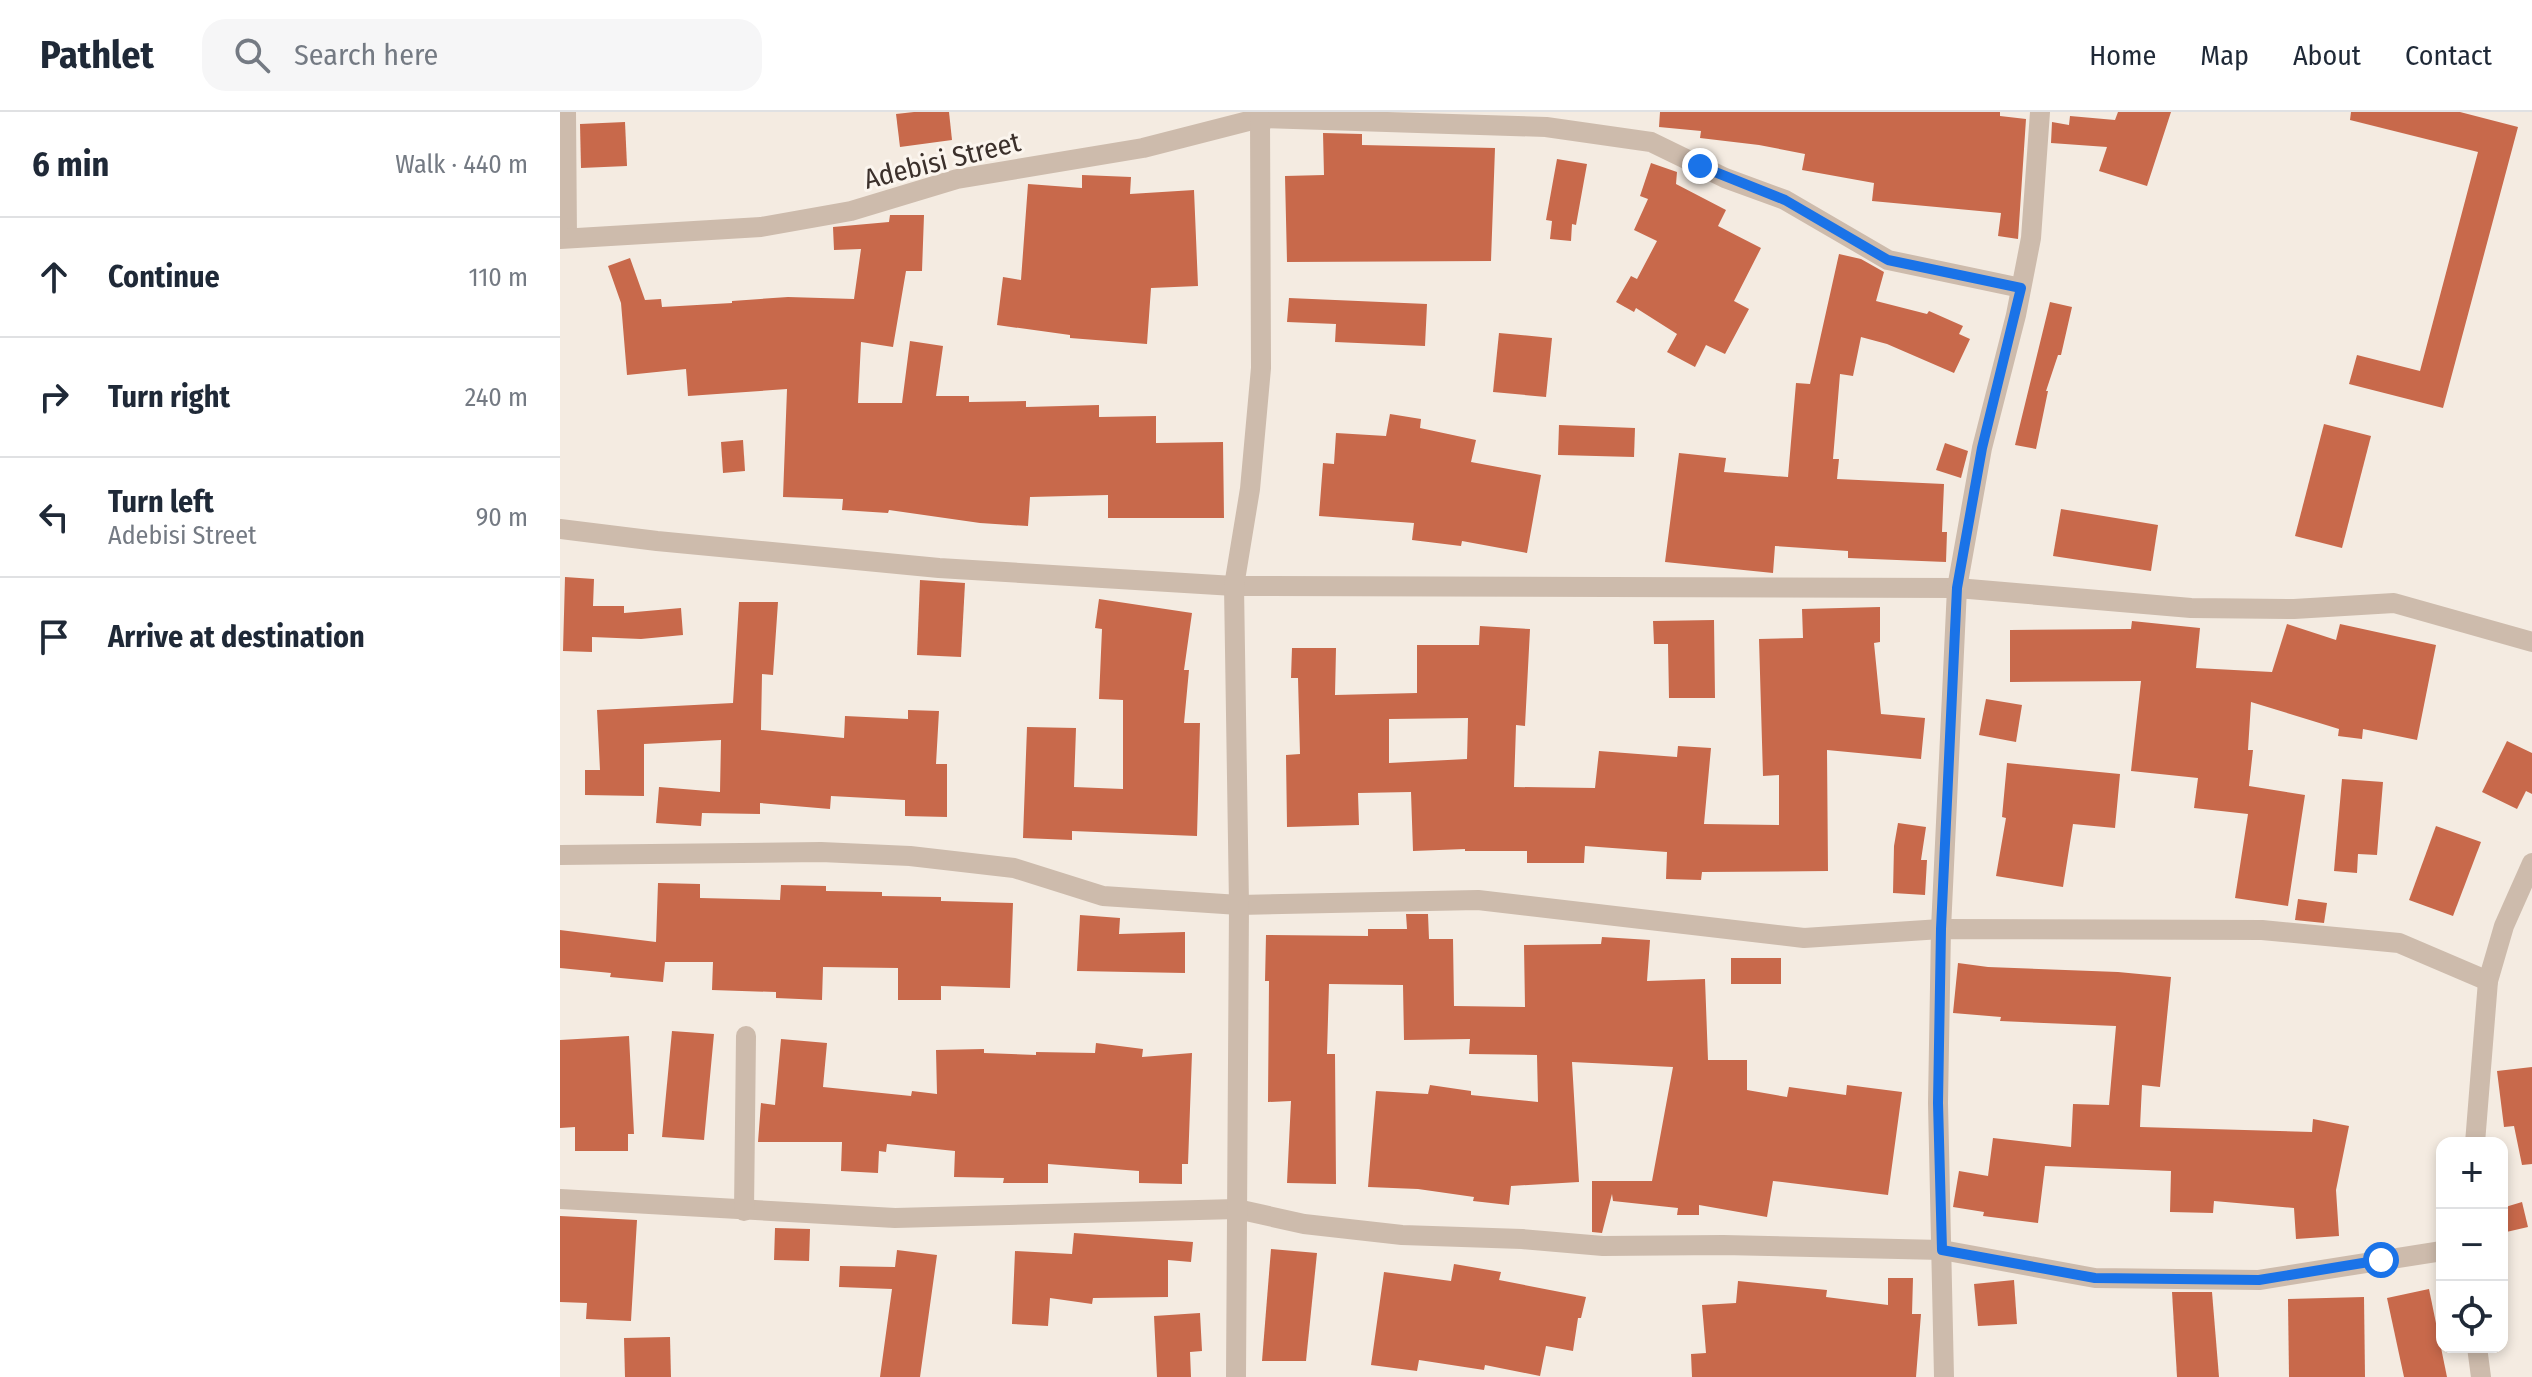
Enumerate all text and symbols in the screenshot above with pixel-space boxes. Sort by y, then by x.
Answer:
search box [202,19,762,91]
text: Pathlet [40,32,154,78]
icon: search [230,33,274,77]
text: Search here [294,37,438,73]
text: Home [2089,39,2156,72]
text: Map [2200,39,2249,72]
text: About [2293,39,2361,72]
text: Contact [2405,39,2492,72]
street label: Adebisi Street [861,125,1025,196]
text: 6 min [32,144,109,185]
route end [1682,148,1718,184]
text: Walk · 440 m [395,149,528,180]
icon: ahead [32,255,76,299]
text: Continue [108,259,220,295]
text: 110 m [468,262,528,293]
icon: right [32,375,76,419]
text: Turn right [108,379,230,415]
text: 240 m [465,382,528,413]
text: Turn left [108,484,214,520]
icon: left [32,495,76,539]
text: 90 m [476,502,528,533]
text: Adebisi Street [108,520,257,551]
icon: arrive [32,615,76,659]
text: Arrive at destination [108,619,365,655]
map controls [2436,1137,2508,1353]
button: + [2436,1137,2508,1209]
button: − [2436,1209,2508,1281]
route start [2363,1242,2399,1278]
button: locate [2436,1281,2508,1353]

